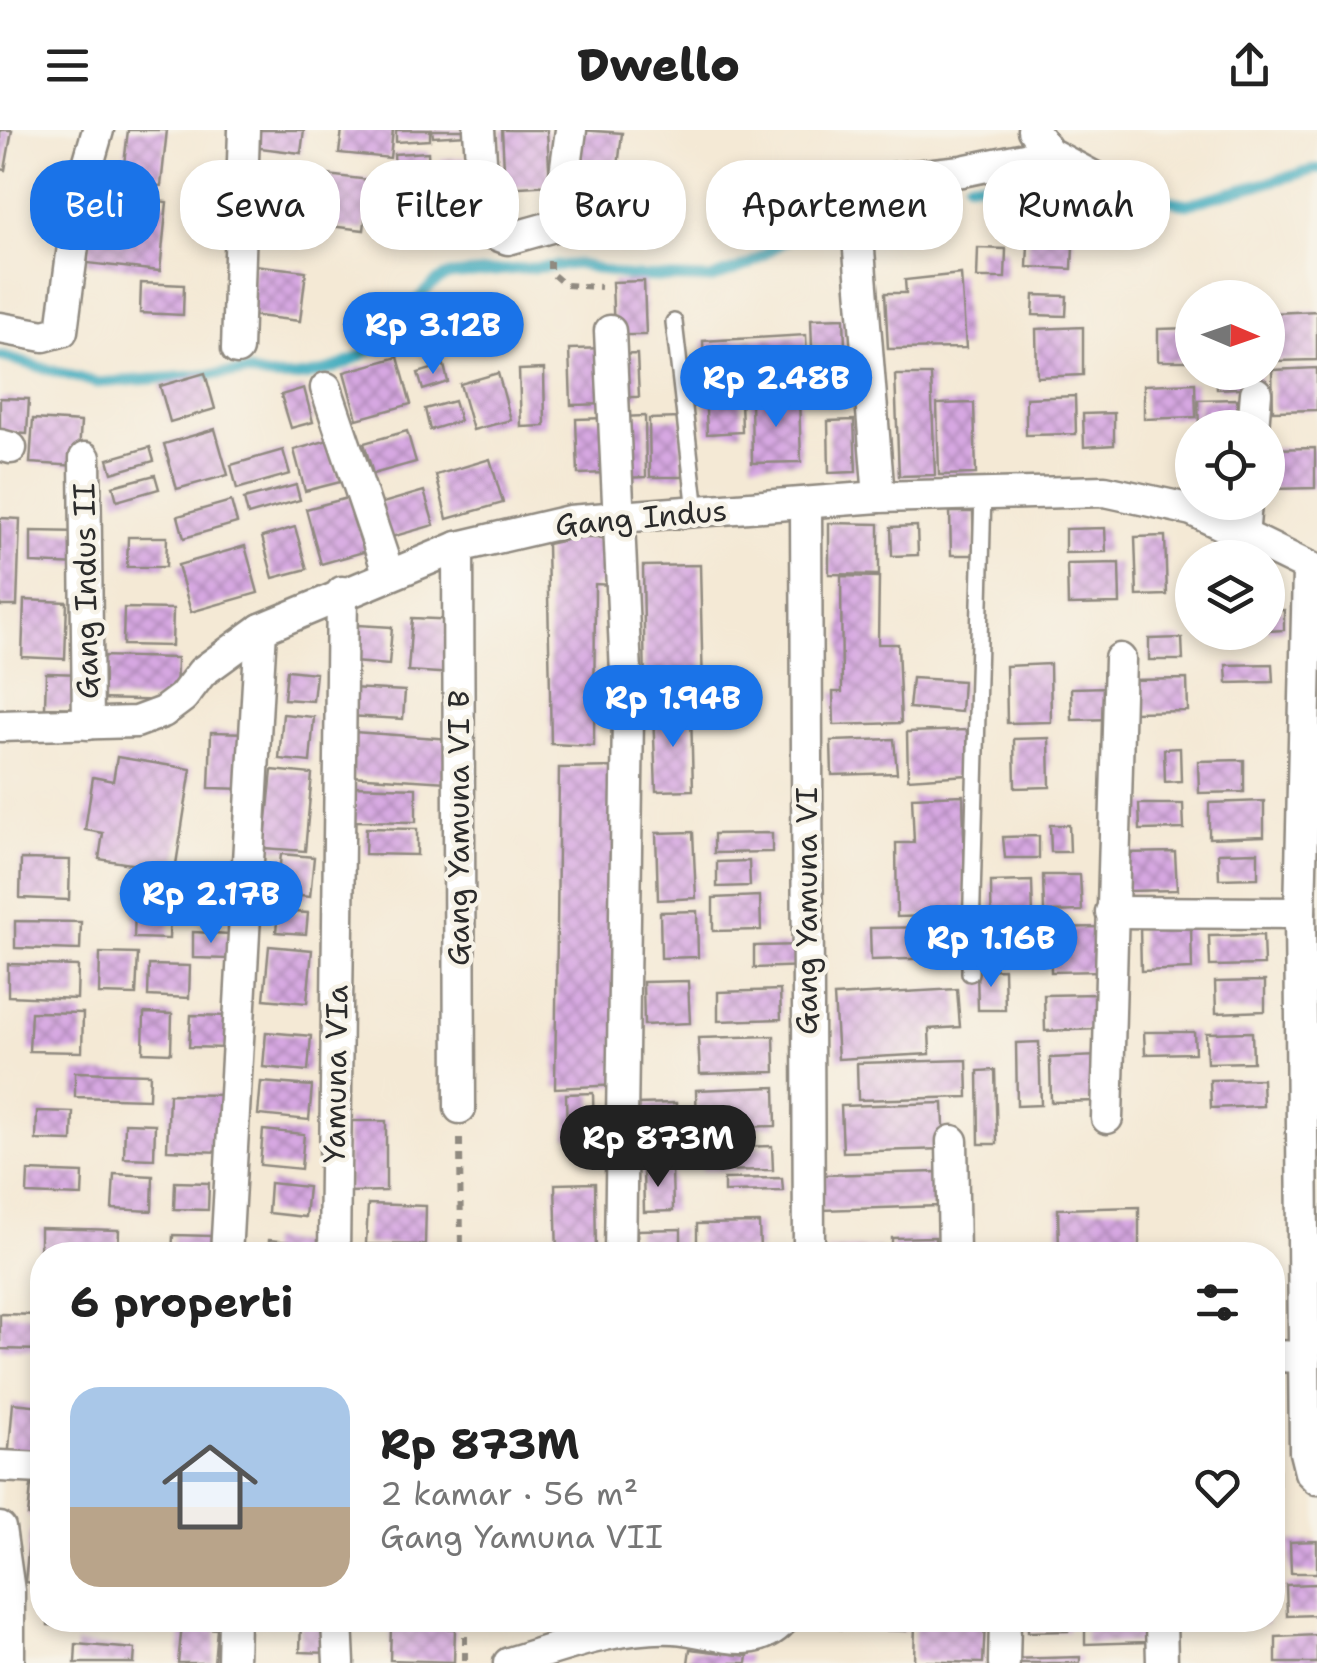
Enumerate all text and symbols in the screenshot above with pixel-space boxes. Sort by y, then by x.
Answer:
text: Dwello [577,35,740,95]
icon: menu [40,38,95,93]
icon: share [1222,38,1277,93]
chip: Beli [30,160,160,250]
chip: Sewa [180,160,340,250]
chip: Filter [360,160,519,250]
chip: Baru [539,160,686,250]
chip: Apartemen [706,160,963,250]
chip: Rumah [983,160,1170,250]
north arrow [1175,280,1285,390]
map controls [1175,280,1285,650]
pin: Rp 3.12B [330,292,536,377]
text: Rp 3.12B [365,303,501,346]
pin: Rp 2.48B [673,345,879,430]
text: Rp 2.48B [702,356,850,399]
button: locate [1175,410,1285,520]
street label: Gang Indus II [63,483,108,699]
street label: Gang Indus [553,490,729,545]
button: layers [1175,540,1285,650]
pin: Rp 1.94B [570,665,776,750]
text: Rp 1.94B [605,676,741,719]
street label: Gang Yamuna VI B [438,690,479,966]
street label: Gang Yamuna VI [786,787,827,1035]
pin: Rp 2.17B [108,861,314,946]
text: Rp 2.17B [142,872,280,915]
pin: Rp 1.16B [888,905,1094,990]
text: Rp 1.16B [926,916,1056,959]
street label: Yamuna VIa [313,984,358,1163]
pin: Rp 873M [566,1105,750,1190]
text: Rp 873M [582,1116,734,1159]
text: 6 properti [70,1274,293,1330]
icon: filters [1190,1275,1245,1330]
text: Rp 873M [380,1416,580,1472]
icon: home [150,1427,270,1547]
icon: heart [1190,1460,1245,1515]
text: 2 kamar · 56 m² [380,1472,638,1515]
text: Gang Yamuna VII [380,1515,663,1558]

